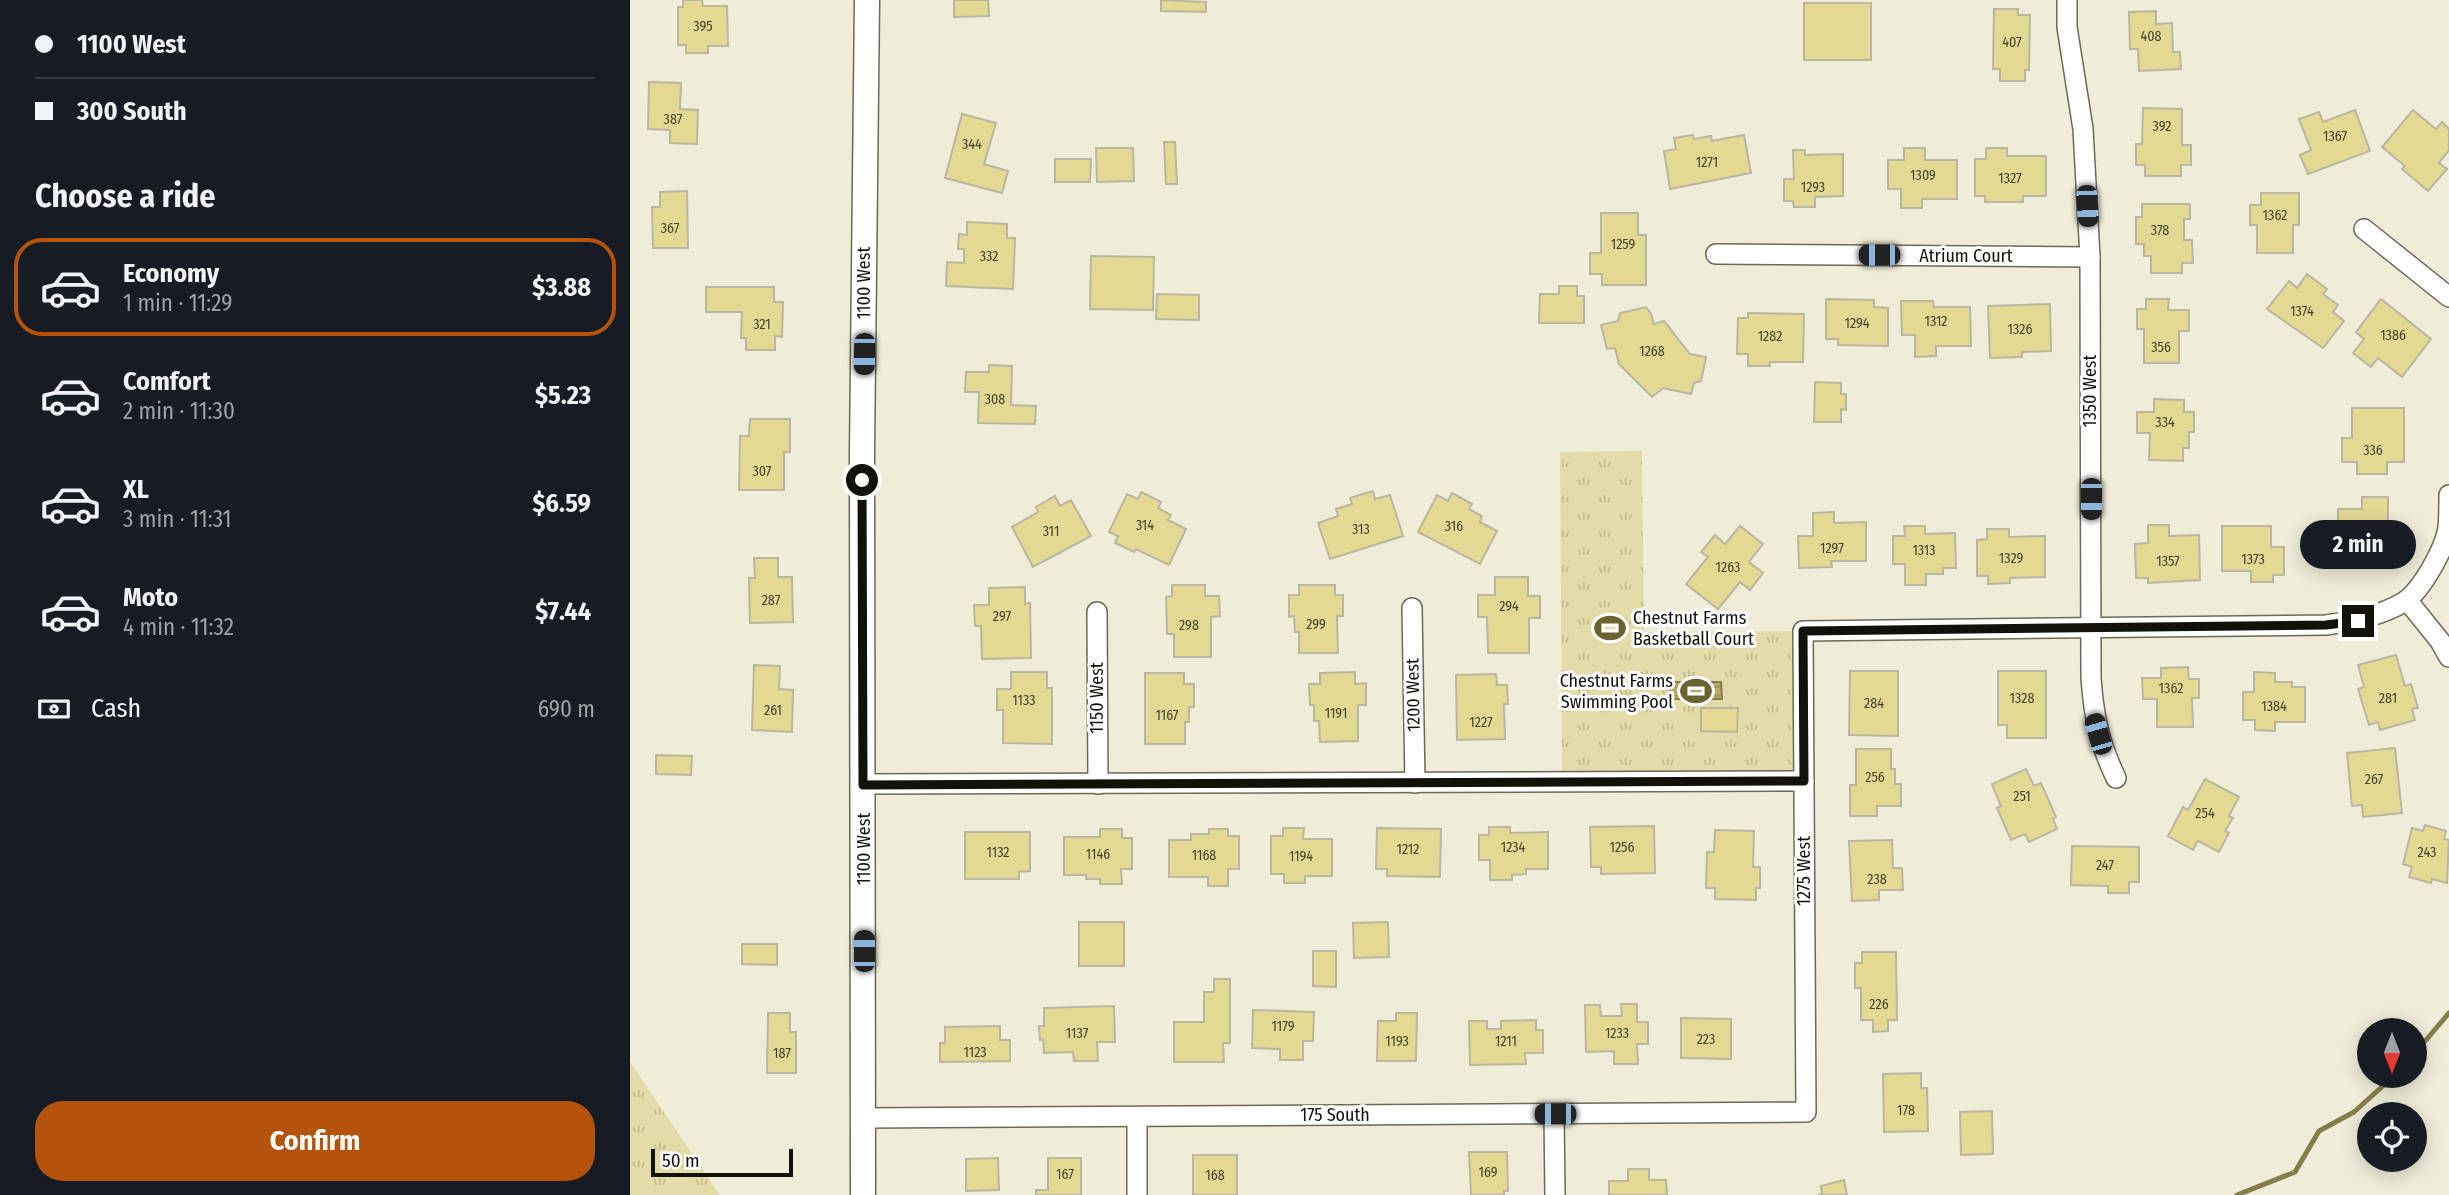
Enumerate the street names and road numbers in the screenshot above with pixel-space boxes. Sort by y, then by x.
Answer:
street label: Atrium Court [1919,245,2013,267]
street label: 1100 West [853,247,875,319]
street label: 1350 West [2079,355,2101,427]
street label: 1200 West [1401,658,1425,732]
street label: 1150 West [1086,662,1108,734]
street label: 1100 West [853,813,875,885]
street label: 1275 West [1793,836,1815,906]
street label: 175 South [1300,1104,1370,1126]

